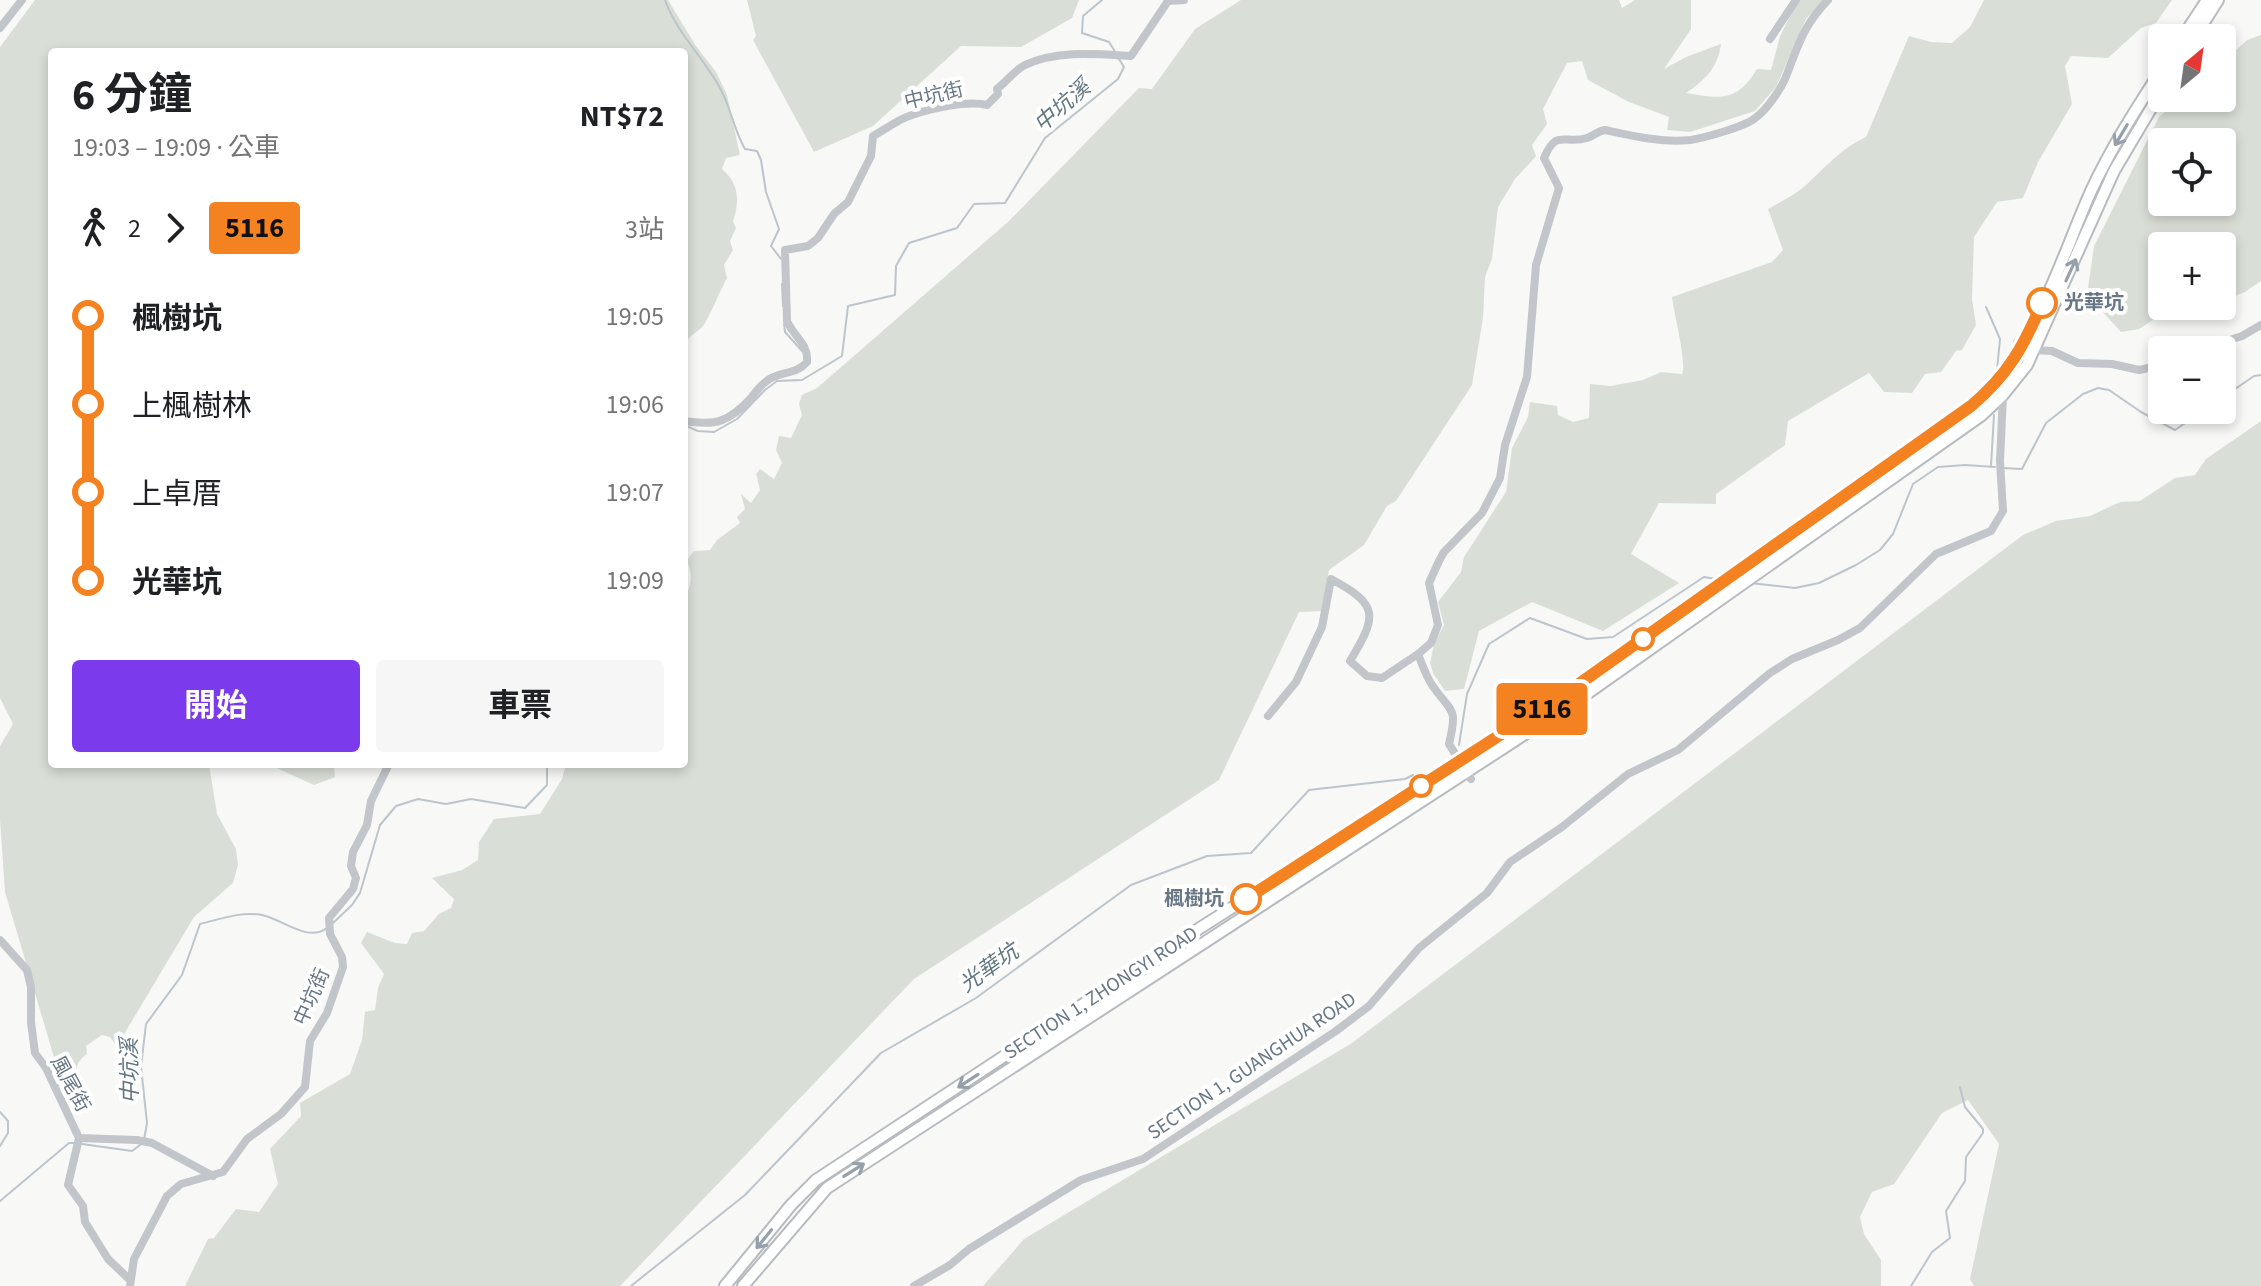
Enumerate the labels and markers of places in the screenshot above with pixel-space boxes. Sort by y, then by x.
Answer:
marker: 光華坑 [2027,288,2057,318]
place label: 光華坑 [2064,289,2124,317]
unlabelled marker [1632,628,1654,650]
unlabelled marker [1410,775,1432,797]
marker: 楓樹坑 [1231,884,1261,914]
place label: 楓樹坑 [1164,885,1224,913]

